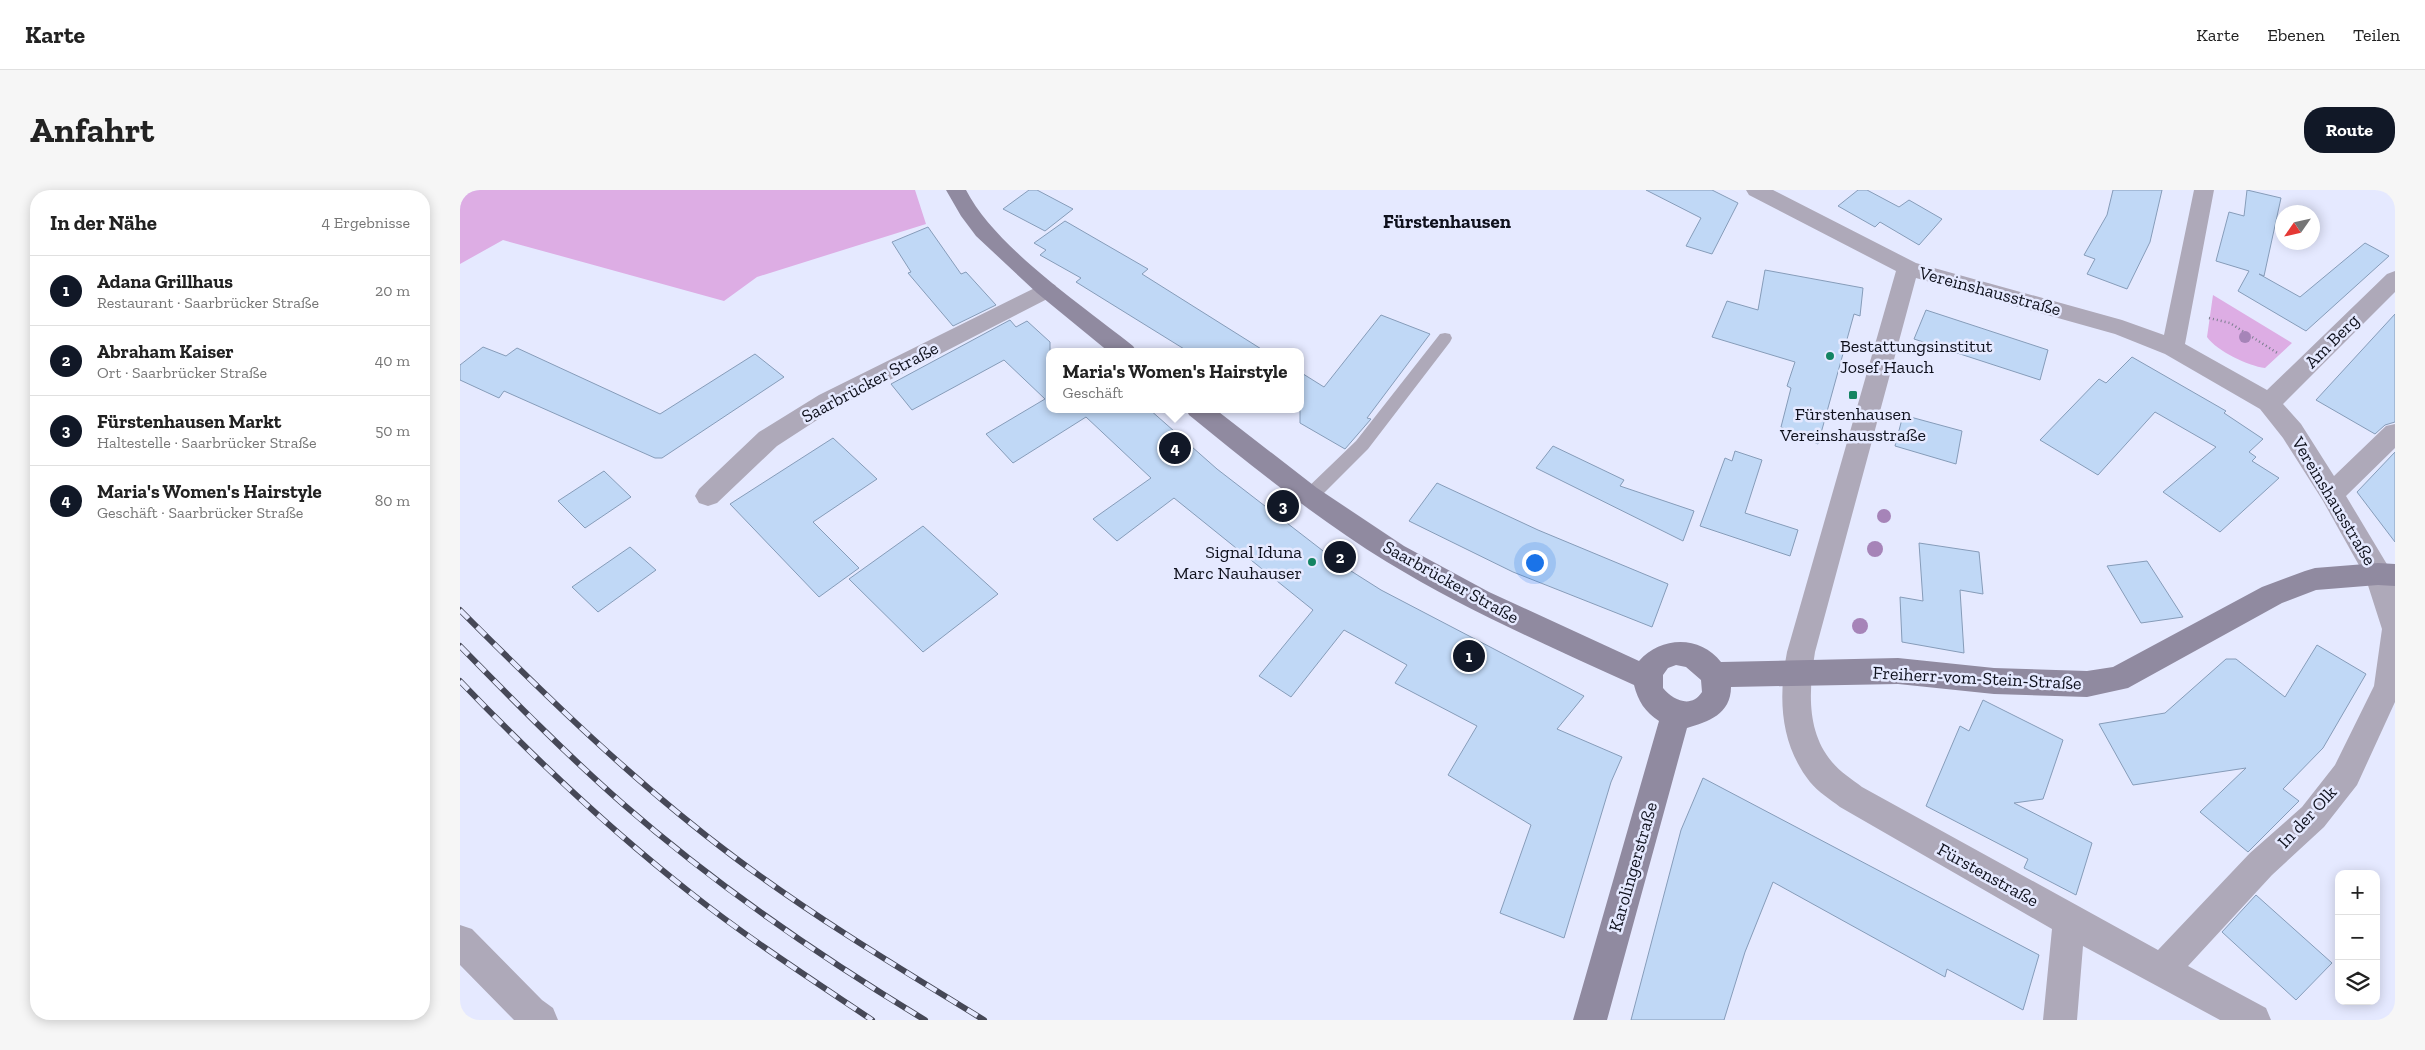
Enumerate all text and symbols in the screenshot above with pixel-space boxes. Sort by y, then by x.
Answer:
text: Karte [25,20,85,49]
text: Karte [2196,24,2239,46]
text: Ebenen [2267,24,2325,46]
text: Teilen [2353,24,2400,46]
button: Route [2304,107,2395,153]
text: Anfahrt [30,109,154,151]
north arrow [2275,205,2320,250]
text: In der Nähe [50,210,157,235]
district label: Fürstenhausen [1383,210,1512,233]
text: 4 Ergebnisse [322,213,410,232]
street label: Vereinshausstraße [1916,261,2063,321]
text: Adana Grillhaus [97,270,233,293]
text: 1 [63,281,69,300]
text: 20 m [375,281,410,300]
text: Restaurant · Saarbrücker Straße [97,293,319,312]
street label: Am Berg [2300,309,2364,373]
place label: Bestattungsinstitut Josef Hauch [1840,335,1993,378]
street label: Saarbrücker Straße [798,337,942,427]
text: Abraham Kaiser [97,340,234,363]
popup [1046,348,1304,413]
marker: Bestattungsinstitut Josef Hauch [1824,350,1836,362]
text: 2 [62,351,70,370]
text: 40 m [375,351,410,370]
text: Maria's Women's Hairstyle [1063,360,1287,383]
text: Ort · Saarbrücker Straße [97,363,267,382]
text: Geschäft [1063,383,1123,402]
marker: Fürstenhausen Vereinshausstraße [1847,389,1859,401]
place label: Fürstenhausen Vereinshausstraße [1779,403,1926,446]
text: Fürstenhausen Markt [97,410,281,433]
text: 3 [62,421,70,440]
text: 50 m [375,421,410,440]
pin: 4 [1159,429,1191,467]
street label: Vereinshausstraße [2286,432,2381,569]
text: Haltestelle · Saarbrücker Straße [97,433,317,452]
text: Maria's Women's Hairstyle [97,480,322,503]
pin: 3 [1267,487,1299,525]
text: 4 [61,491,71,510]
text: 80 m [375,491,410,510]
text: Geschäft · Saarbrücker Straße [97,503,303,522]
street label: Saarbrücker Straße [1379,536,1523,628]
pin: 2 [1324,538,1356,576]
place label: Signal Iduna Marc Nauhauser [1173,541,1302,584]
your location [1522,550,1548,576]
marker: Signal Iduna Marc Nauhauser [1306,556,1318,568]
pin: 1 [1453,637,1485,675]
street label: Freiherr-vom-Stein-Straße [1872,662,2082,694]
street label: In der Olk [2273,781,2342,853]
street label: Karolingerstraße [1604,800,1662,934]
street label: Fürstenstraße [1934,838,2042,912]
map controls [2335,870,2380,1005]
button: + [2335,870,2380,915]
button: − [2335,915,2380,960]
button: layers [2335,960,2380,1005]

